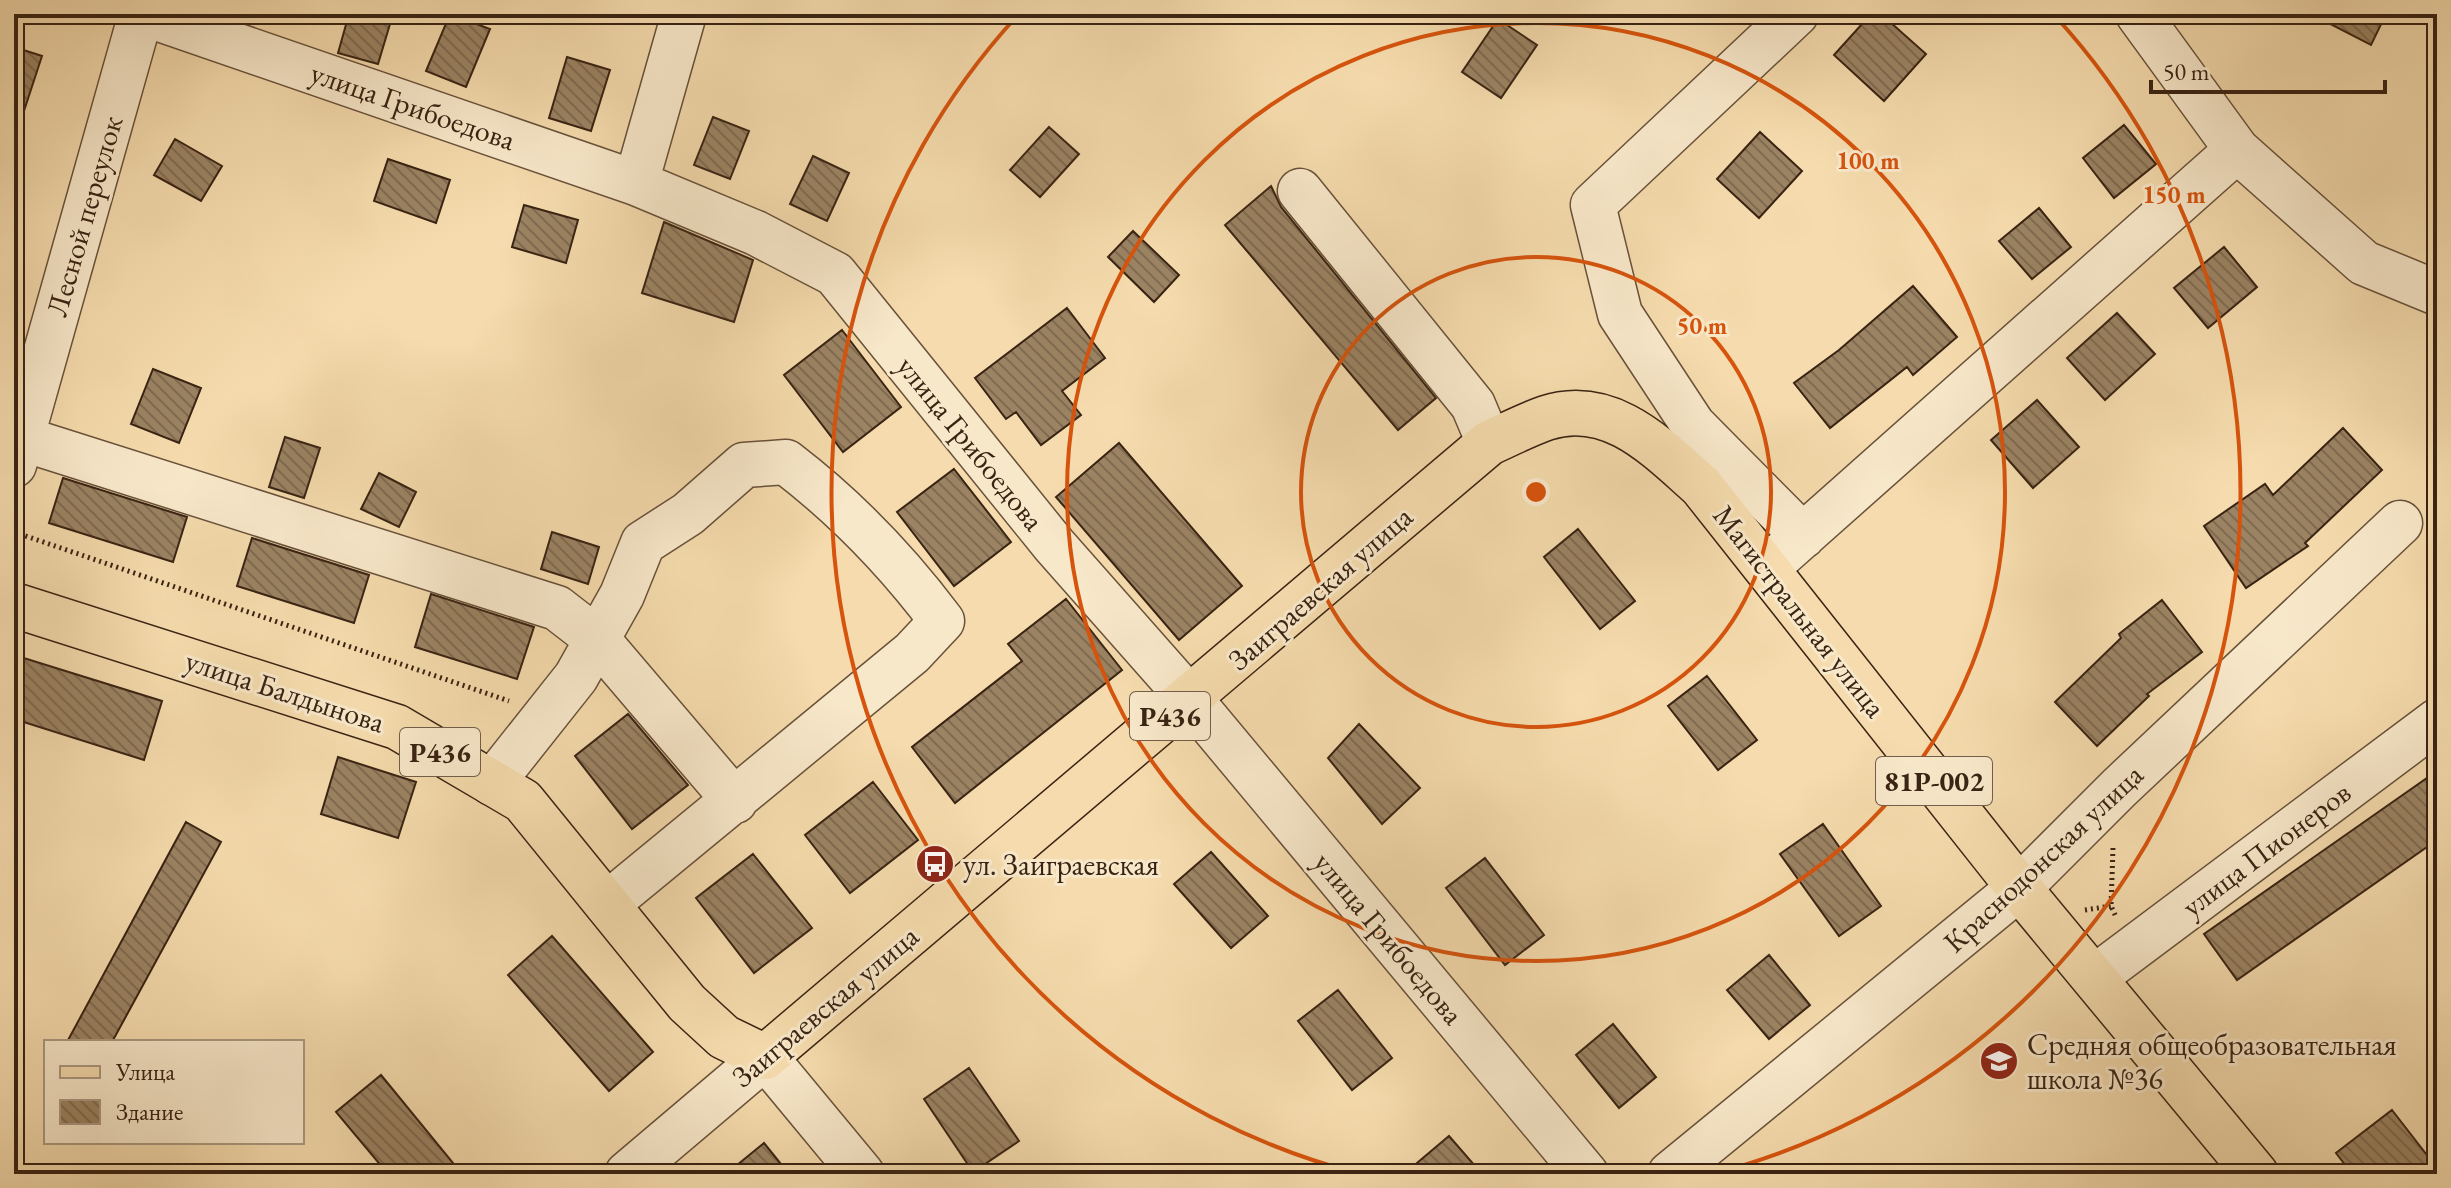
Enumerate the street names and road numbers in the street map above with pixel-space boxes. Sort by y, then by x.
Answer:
street label: улица Грибоедова [306,53,520,159]
street label: Лесной переулок [37,111,131,321]
street label: улица Грибоедова [889,348,1053,538]
street label: Заиграевская улица [1220,497,1420,679]
street label: Магистральная улица [1705,497,1895,725]
street label: улица Балдынова [180,640,390,742]
road number: P436 [1130,692,1210,740]
road number: P436 [400,728,480,776]
street label: Краснодонская улица [1935,755,2151,961]
road number: 81Р-002 [1876,757,1992,805]
street label: улица Пионеров [2174,773,2358,925]
street label: улица Грибоедова [1305,844,1473,1032]
street label: Заиграевская улица [724,916,926,1096]

